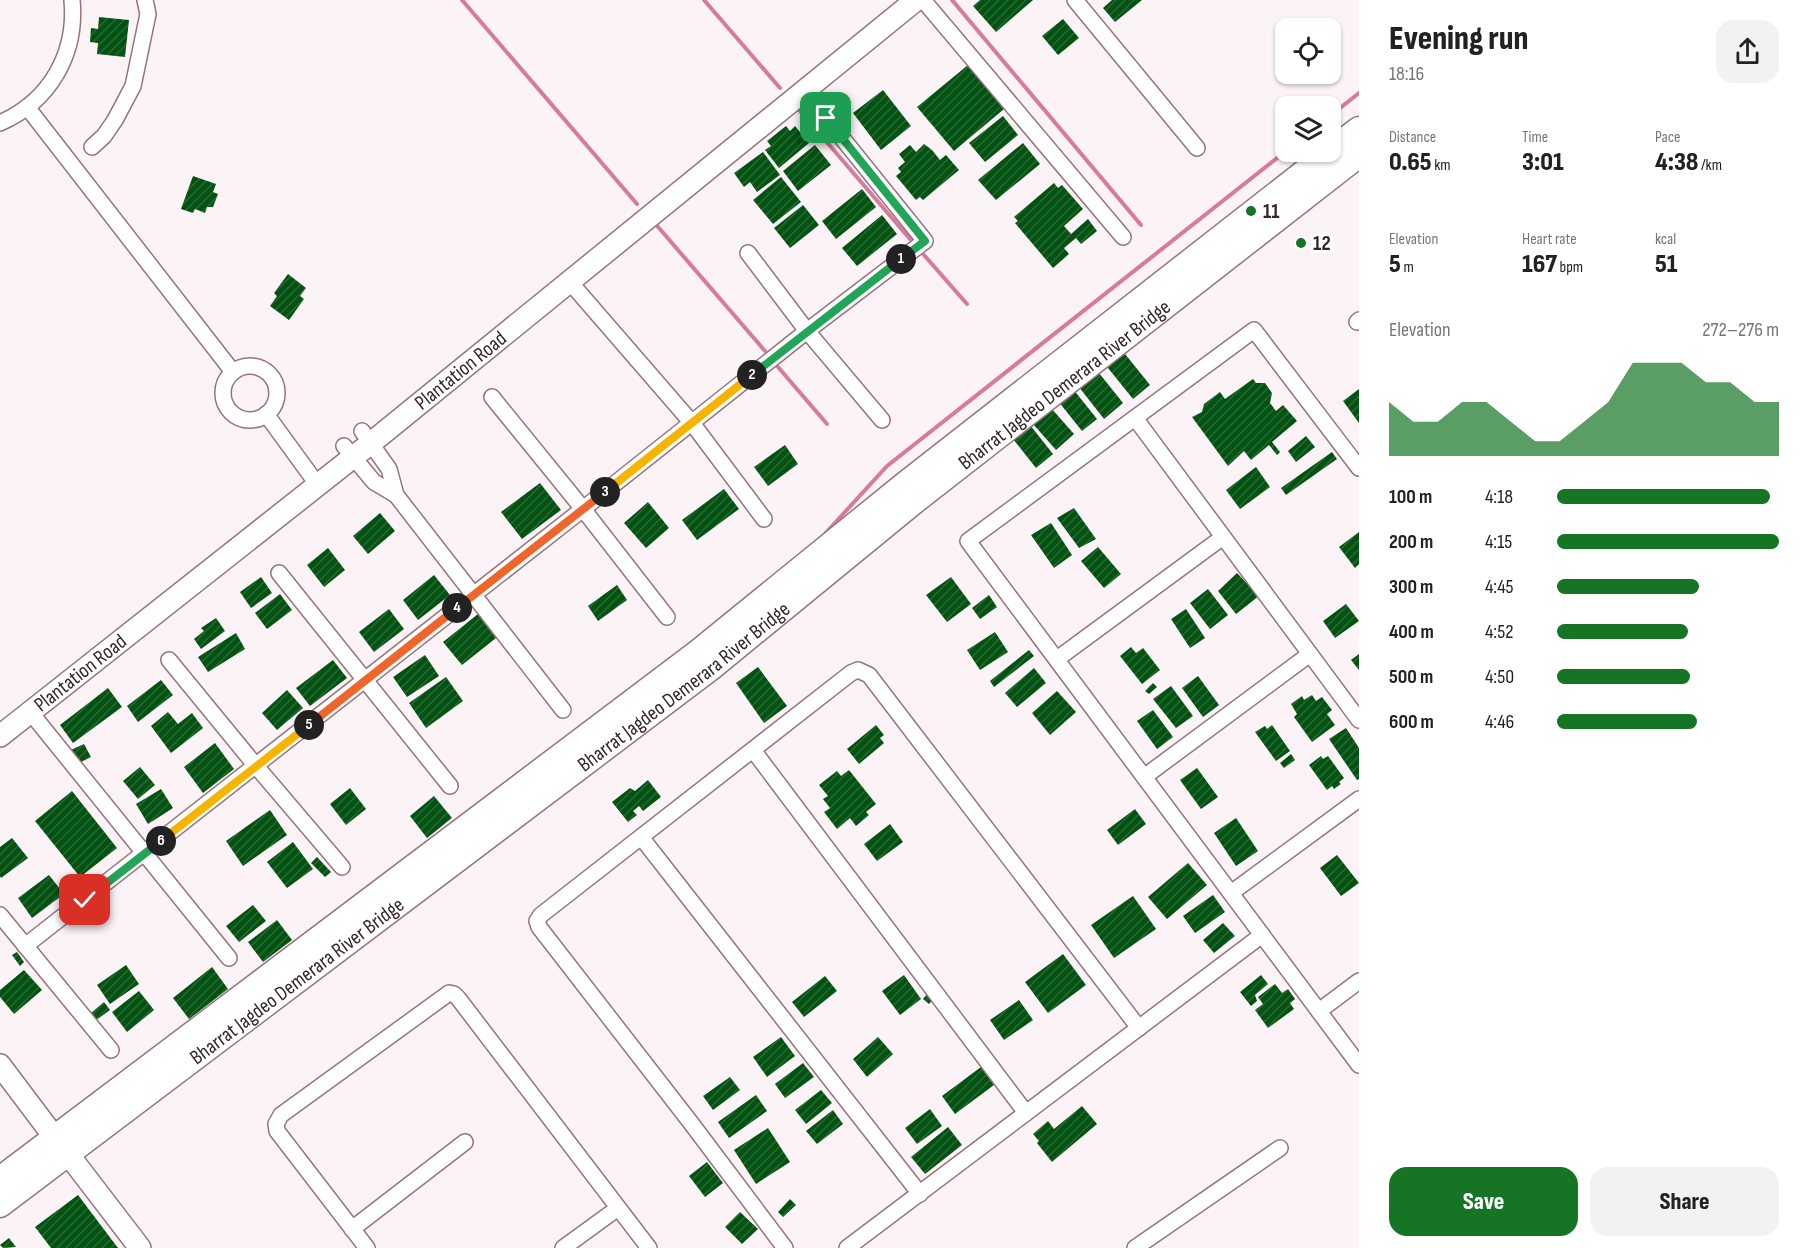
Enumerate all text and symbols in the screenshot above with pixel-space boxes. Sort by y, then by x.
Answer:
map controls [1275,18,1341,162]
button: locate [1275,18,1341,84]
text: Evening run [1389,19,1529,59]
button: share [1716,20,1779,83]
text: 18:16 [1389,62,1424,86]
pin [800,92,851,143]
button: layers [1275,96,1341,162]
icon: arrive [809,101,842,134]
text: Distance [1389,128,1436,147]
text: Time [1522,128,1548,147]
text: Pace [1655,128,1680,147]
text: 0.65 [1389,147,1432,178]
text: 3:01 [1522,147,1564,178]
text: 4:38 [1655,147,1699,178]
text: km [1432,156,1451,175]
text: /km [1699,156,1722,175]
place label: 11 [1263,199,1279,224]
marker: 11 [1244,204,1258,218]
text: Elevation [1389,230,1438,249]
text: Heart rate [1522,230,1577,249]
text: kcal [1655,230,1676,249]
place label: 12 [1313,231,1331,256]
marker: 12 [1294,236,1308,250]
pin: 1 [886,244,916,274]
text: 1 [898,249,904,268]
text: 5 [1389,249,1401,280]
text: 167 [1522,249,1557,280]
text: 51 [1655,249,1678,280]
text: m [1401,258,1414,277]
text: bpm [1557,258,1583,277]
street label: Bharrat Jagdeo Demerara River Bridge [954,295,1176,475]
text: Elevation [1389,318,1451,342]
text: 272–276 m [1702,318,1779,342]
street label: Plantation Road [410,326,512,415]
pin: 2 [737,360,767,390]
text: 2 [748,365,756,384]
pin: 3 [590,477,620,507]
text: 3 [601,482,609,501]
text: 100 m [1389,485,1432,509]
text: 4:18 [1485,485,1513,509]
text: 200 m [1389,530,1433,554]
text: 4:15 [1485,530,1512,554]
text: 300 m [1389,575,1433,599]
text: 4:45 [1485,575,1514,599]
pin: 4 [442,593,472,623]
street label: Bharrat Jagdeo Demerara River Bridge [573,597,795,777]
text: 4 [453,598,461,617]
text: 400 m [1389,620,1434,644]
text: 4:52 [1485,620,1513,644]
street label: Plantation Road [29,629,132,717]
text: 500 m [1389,665,1433,689]
text: 4:50 [1485,665,1514,689]
pin: 5 [294,710,324,740]
text: 600 m [1389,710,1434,734]
text: 4:46 [1485,710,1514,734]
text: 5 [305,715,313,734]
pin: 6 [146,826,176,856]
text: 6 [157,831,165,850]
pin [59,874,110,925]
icon: check [68,883,101,916]
street label: Bharrat Jagdeo Demerara River Bridge [185,892,409,1070]
button: Save [1389,1167,1578,1236]
button: Share [1590,1167,1779,1236]

